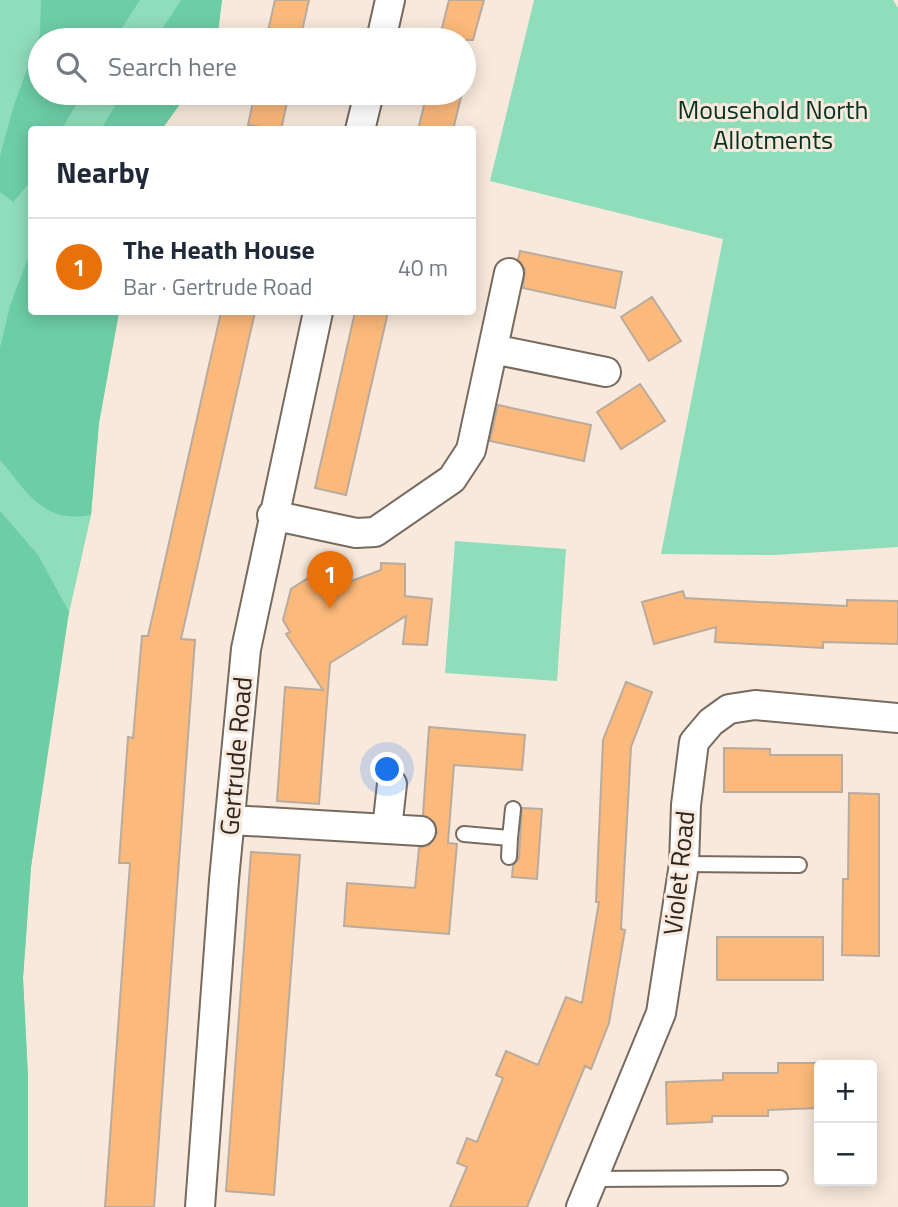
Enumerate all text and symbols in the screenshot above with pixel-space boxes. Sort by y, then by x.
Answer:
search box [28,28,476,105]
text: Search here [108,47,237,86]
icon: search [52,48,90,86]
park label: Mousehold North Allotments [678,90,868,159]
text: Nearby [56,149,149,195]
text: The Heath House [123,230,315,269]
text: 1 [73,250,85,285]
text: 40 m [398,250,448,285]
text: Bar · Gertrude Road [123,269,312,304]
pin: 1 [307,551,353,609]
street label: Gertrude Road [209,675,262,837]
your location [370,752,404,786]
street label: Violet Road [653,809,704,937]
map controls [814,1060,877,1186]
button: + [814,1060,877,1123]
button: − [814,1123,877,1186]

